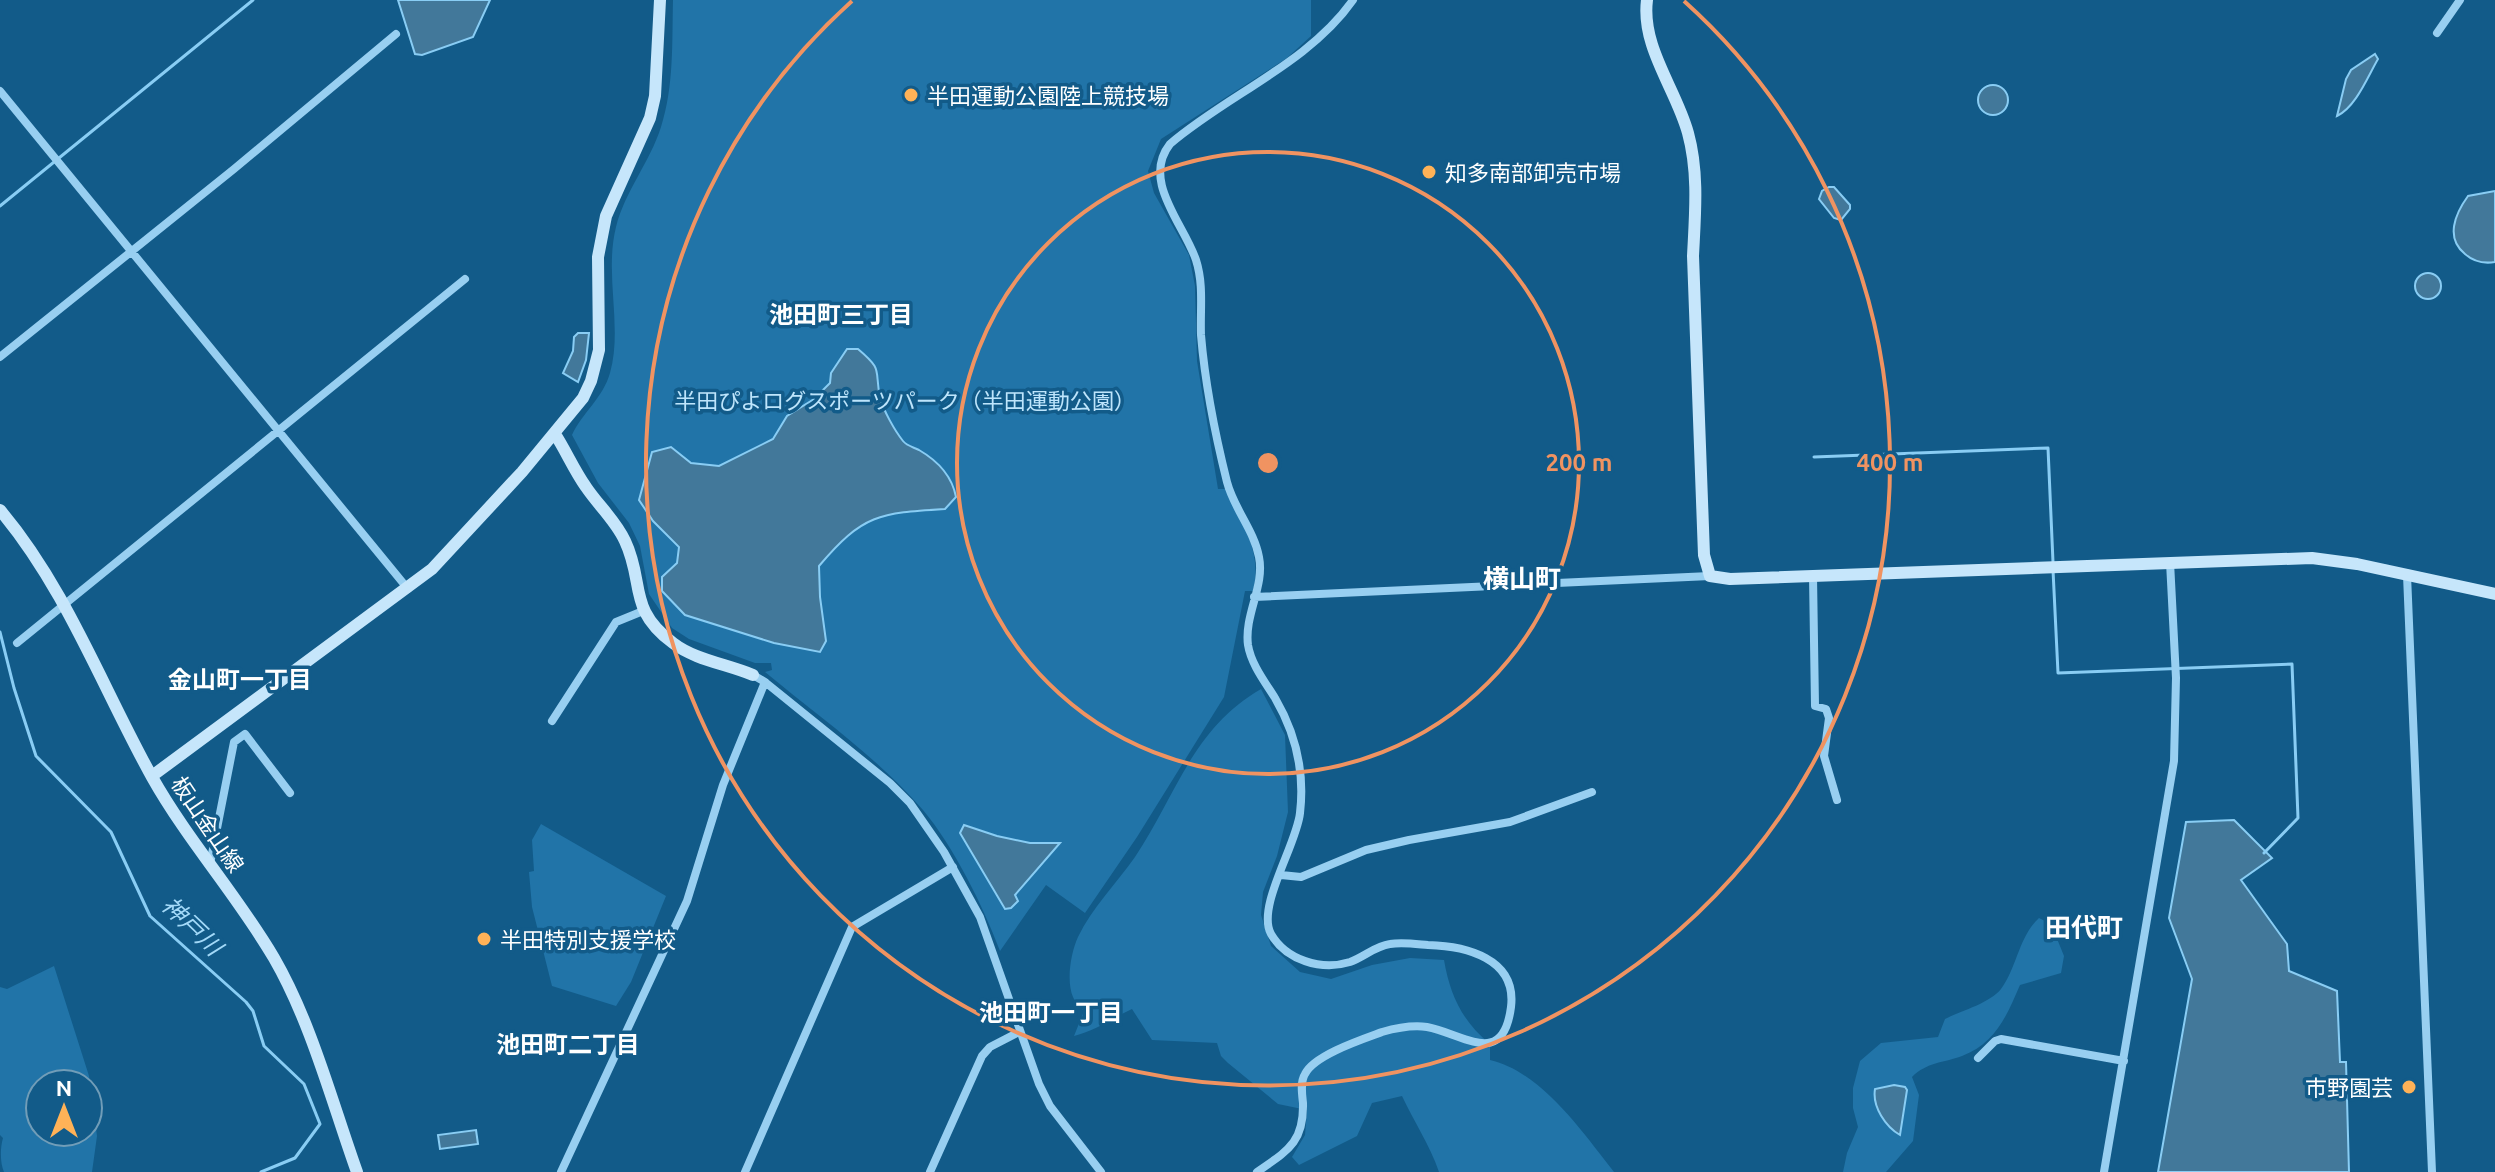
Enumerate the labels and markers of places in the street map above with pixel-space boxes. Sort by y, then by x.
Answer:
place label: 半田運動公園陸上競技場 [927,83,1169,108]
marker: 半田運動公園陸上競技場 [902,86,920,104]
place label: 知多南部卸売市場 [1445,160,1621,185]
marker: 知多南部卸売市場 [1420,163,1438,181]
centre of rings [1254,449,1282,477]
place label: 半田特別支援学校 [500,927,676,952]
marker: 半田特別支援学校 [475,930,493,948]
place label: 市野園芸 [2305,1075,2393,1100]
marker: 市野園芸 [2400,1078,2418,1096]

